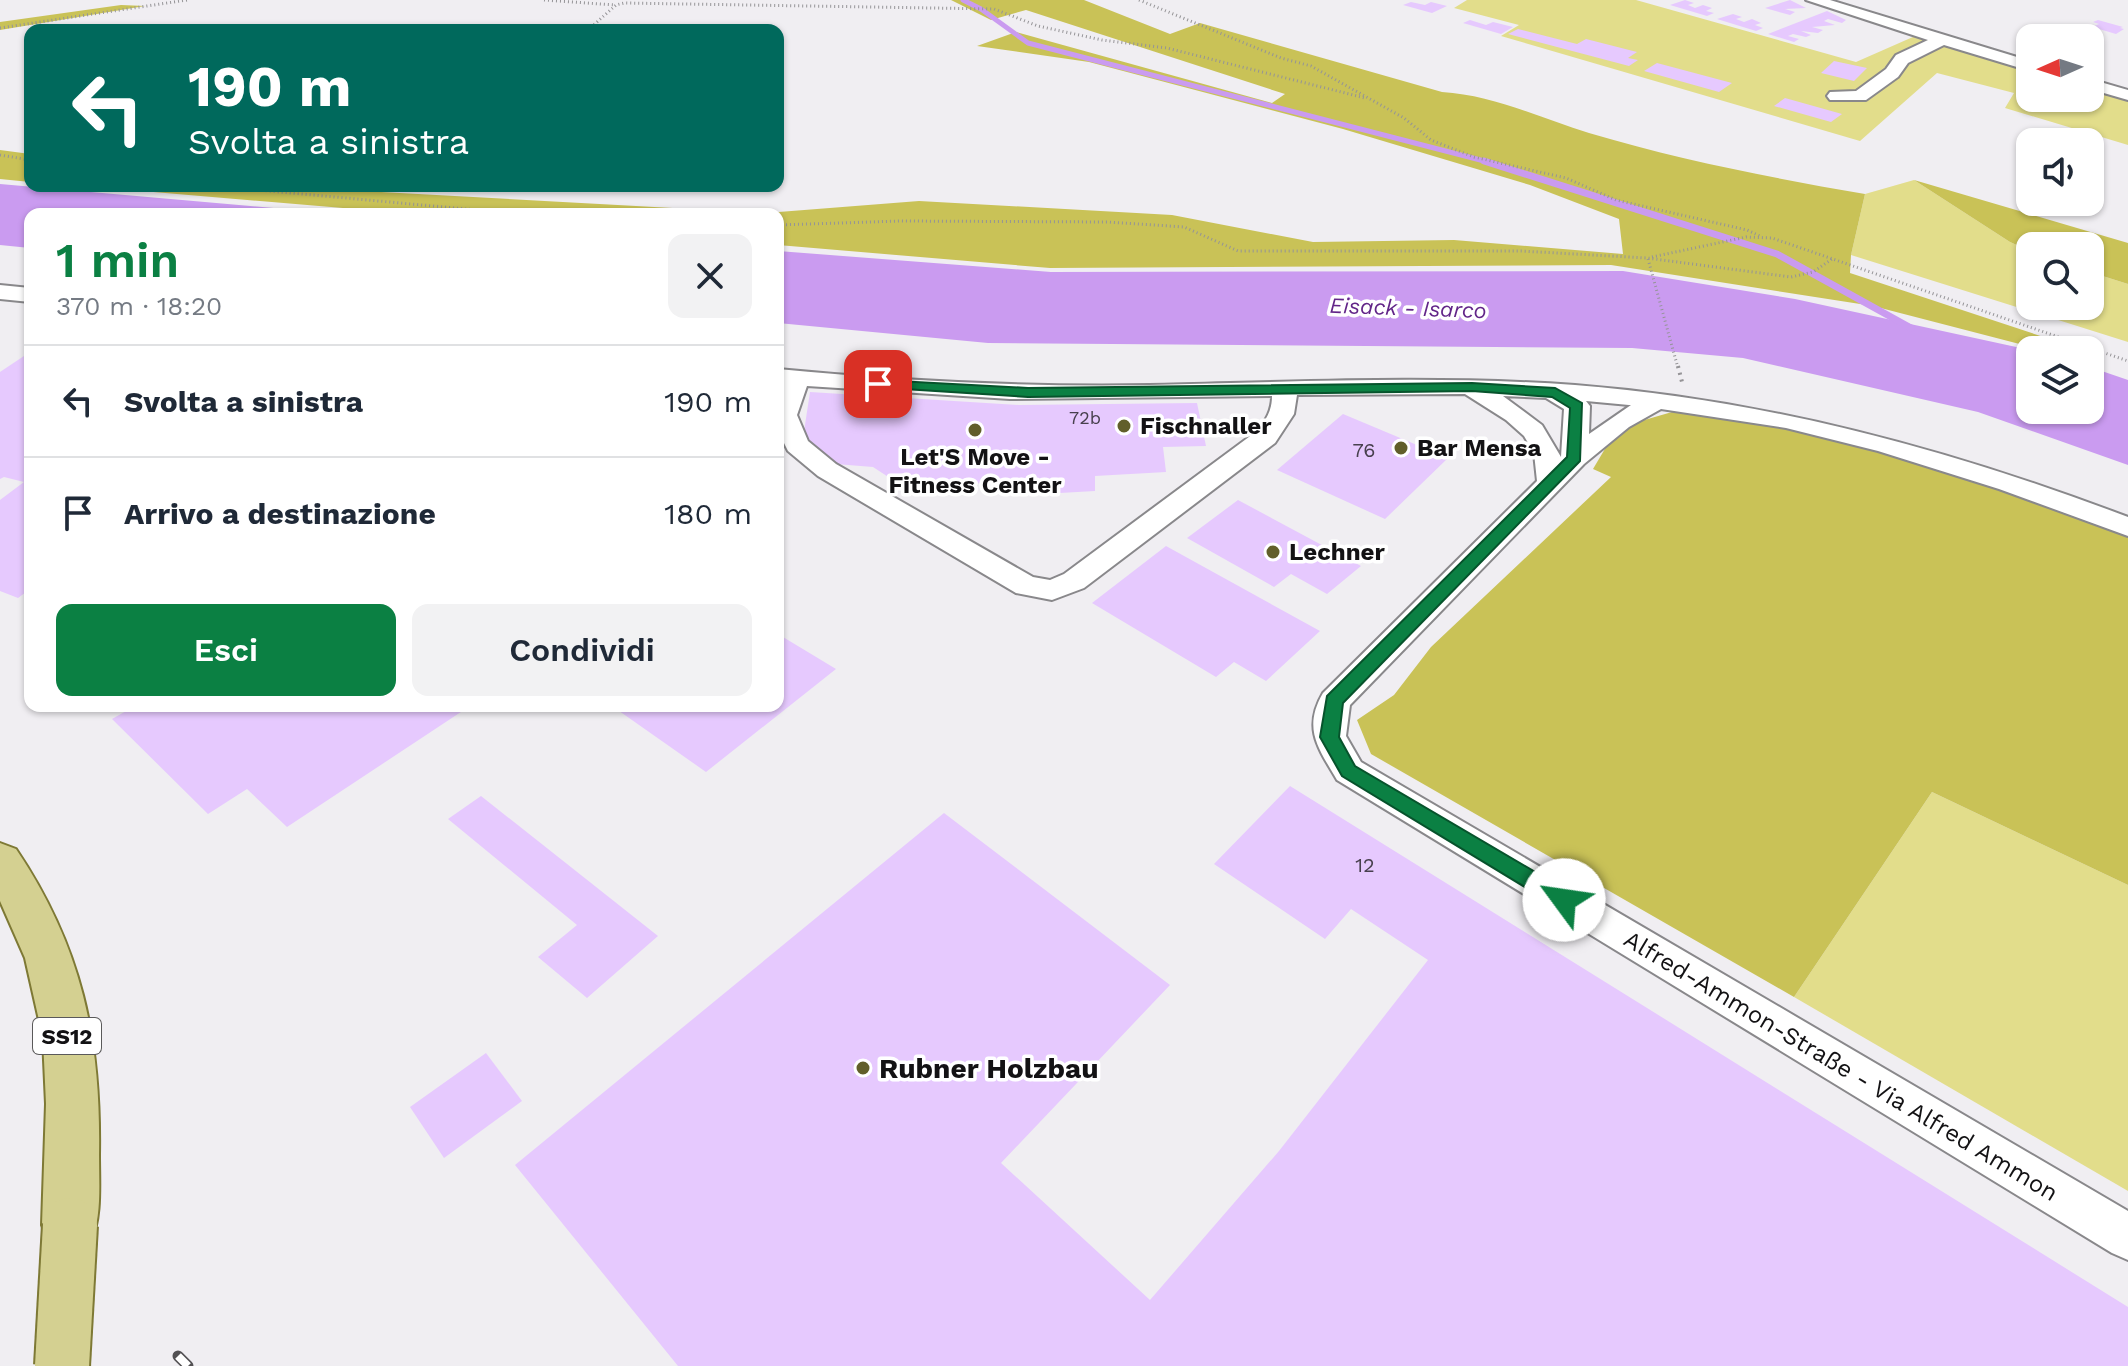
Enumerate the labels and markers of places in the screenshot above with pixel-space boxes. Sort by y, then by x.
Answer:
pin [844,350,912,418]
place label: Fischnaller [1140,412,1272,440]
marker: Fischnaller [1115,417,1133,435]
marker: Let'S Move - Fitness Center [966,421,984,439]
place label: Bar Mensa [1417,434,1541,462]
marker: Bar Mensa [1392,439,1410,457]
place label: Let'S Move - Fitness Center [888,443,1062,499]
place label: Lechner [1289,538,1385,566]
marker: Lechner [1264,543,1282,561]
place label: Rubner Holzbau [879,1052,1098,1085]
marker: Rubner Holzbau [854,1059,872,1077]

